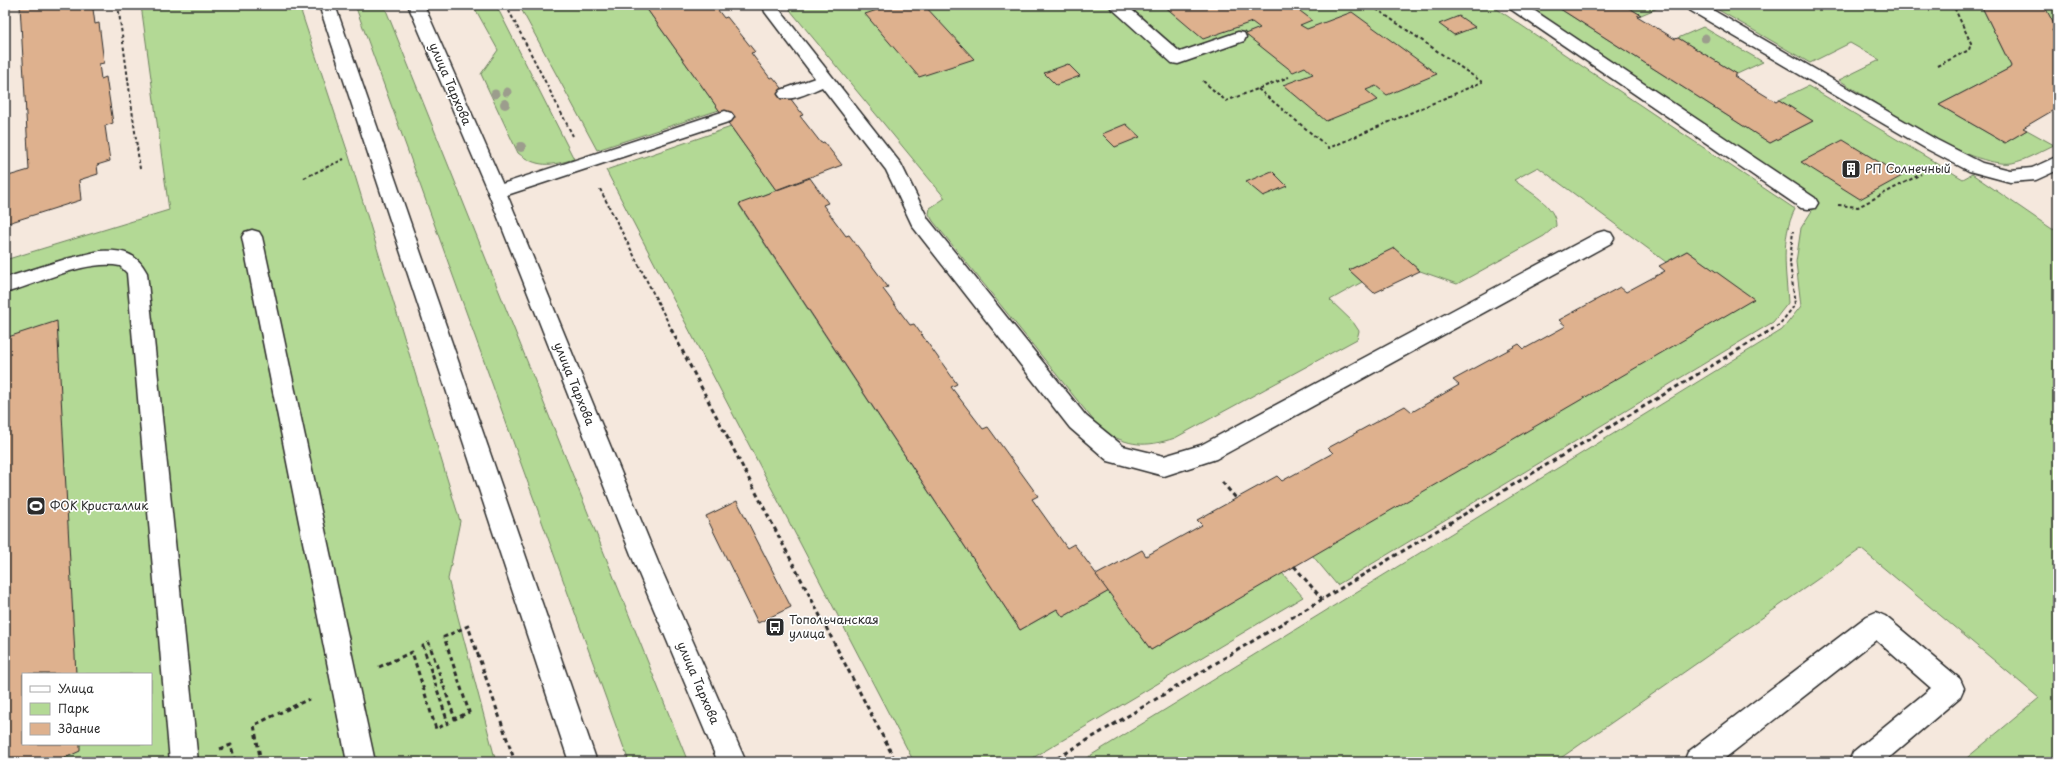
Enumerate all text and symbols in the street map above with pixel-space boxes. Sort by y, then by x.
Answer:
street label: улица Тархова [425,39,477,128]
building icon: РП Солнечный [1840,158,1862,180]
place label: РП Солнечный [1865,159,1951,177]
street label: улица Тархова [550,339,600,428]
sports icon: ФОК Кристаллик [25,495,47,517]
place label: ФОК Кристаллик [50,496,149,514]
place label: Топольчанская улица [789,610,879,642]
bus stop icon: Топольчанская улица [764,616,786,638]
street label: улица Тархова [673,638,725,727]
legend [22,673,152,745]
text: Улица [58,679,94,697]
text: Парк [58,699,90,717]
text: Здание [58,719,100,737]

